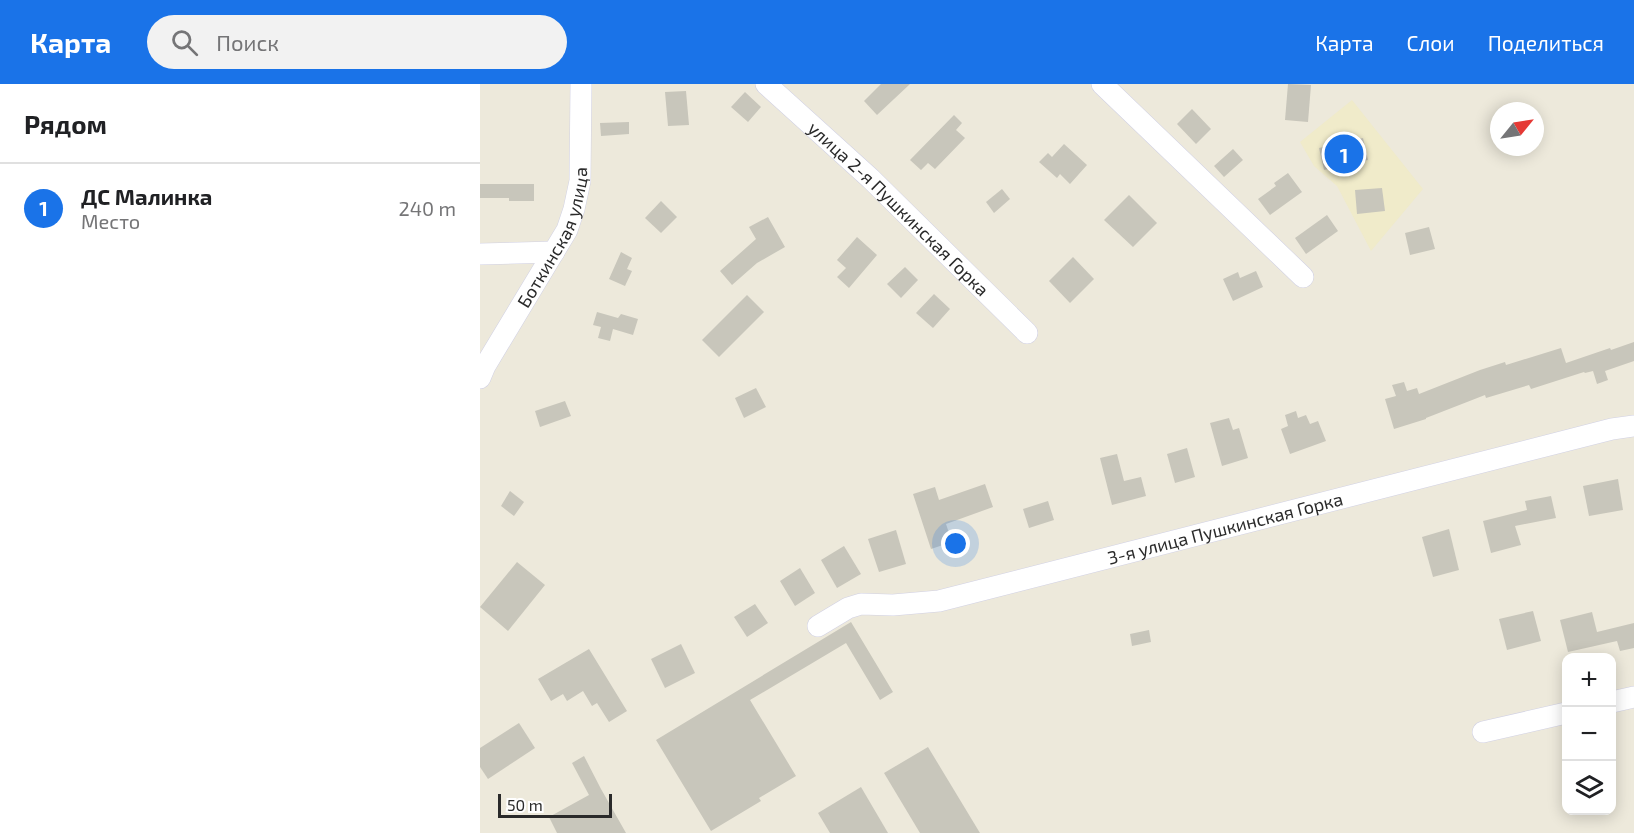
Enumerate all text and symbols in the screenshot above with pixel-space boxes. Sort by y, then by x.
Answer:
search box [147,15,567,69]
text: Карта [30,25,111,59]
icon: search [168,26,201,59]
text: Поиск [216,29,279,55]
text: Карта [1315,30,1374,55]
text: Слои [1407,30,1455,55]
text: Поделиться [1488,30,1604,55]
north arrow [1490,102,1544,156]
text: Рядом [24,108,107,139]
street label: улица 2-я Пушкинская Горка [804,117,994,300]
pin: 1 [1324,132,1364,176]
street label: Боткинская улица [512,167,592,311]
text: ДС Малинка [81,183,212,209]
text: 1 [39,196,48,220]
text: 240 m [398,196,456,220]
text: Место [81,209,140,233]
street label: 3-я улица Пушкинская Горка [1105,487,1345,569]
your location [941,529,970,558]
map controls [1562,653,1616,815]
button: + [1562,653,1616,707]
button: − [1562,707,1616,761]
button: layers [1562,761,1616,815]
scale bar [498,791,612,818]
text: 50 m [507,795,543,814]

